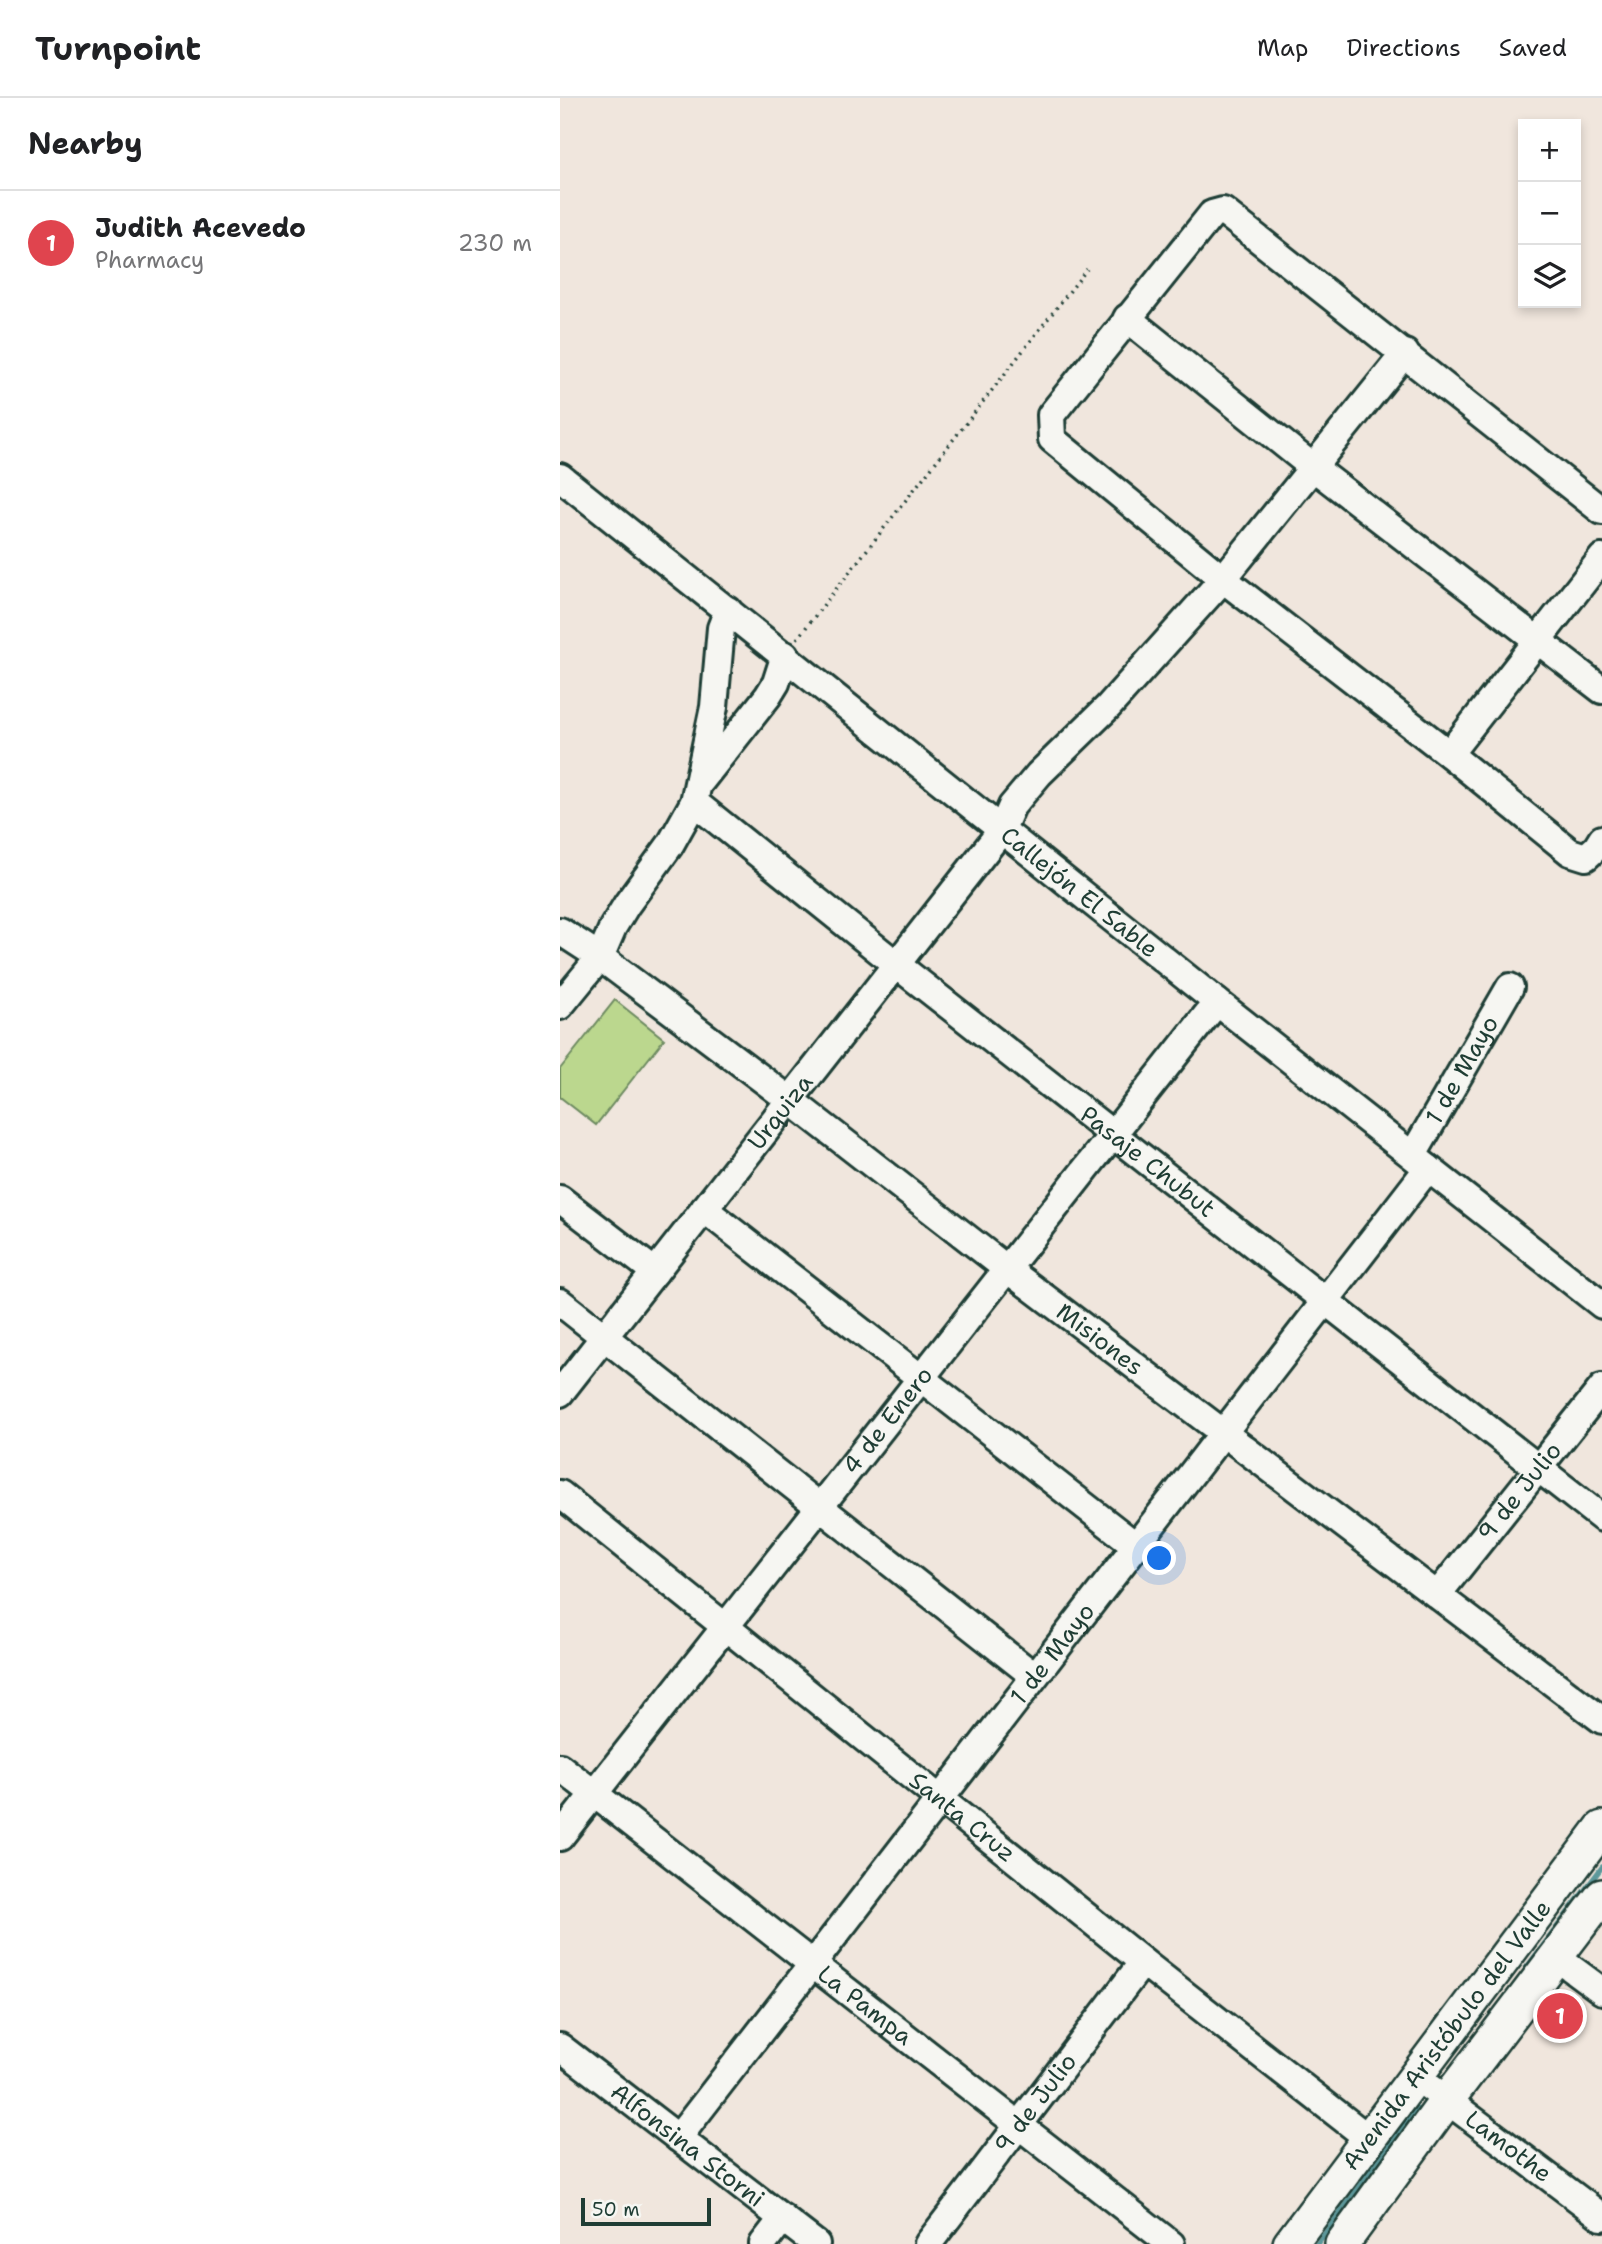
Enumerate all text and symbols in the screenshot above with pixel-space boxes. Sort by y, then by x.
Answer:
text: Turnpoint [35,26,201,71]
text: Map [1257,32,1308,64]
text: Directions [1346,32,1461,64]
text: Saved [1499,32,1567,64]
map controls [1518,119,1581,308]
button: + [1518,119,1581,182]
text: Nearby [28,123,143,164]
button: − [1518,182,1581,245]
text: Judith Acevedo [95,210,306,245]
text: 1 [46,228,56,258]
text: 230 m [458,228,532,258]
text: Pharmacy [95,245,204,275]
button: layers [1518,245,1581,308]
street label: Callejón El Sable [994,819,1165,965]
street label: 1 de Mayo [1418,1010,1506,1130]
street label: Urquiza [741,1067,820,1157]
street label: Pasaje Chubut [1074,1099,1222,1225]
street label: Misiones [1050,1296,1150,1383]
street label: 4 de Enero [835,1360,940,1481]
street label: 9 de Julio [1470,1435,1569,1548]
your location [1142,1541,1176,1575]
street label: 1 de Mayo [1003,1596,1102,1711]
street label: Santa Cruz [903,1765,1022,1869]
street label: Avenida Aristóbulo del Valle [1335,1893,1558,2177]
street label: La Pampa [811,1958,919,2053]
pin: 1 [1537,1990,1583,2042]
street label: 9 de Julio [987,2047,1084,2160]
street label: Alfonsina Storni [604,2076,771,2215]
street label: Lamothe [1458,2103,1558,2190]
scale bar [581,2195,710,2227]
text: 50 m [592,2197,640,2222]

